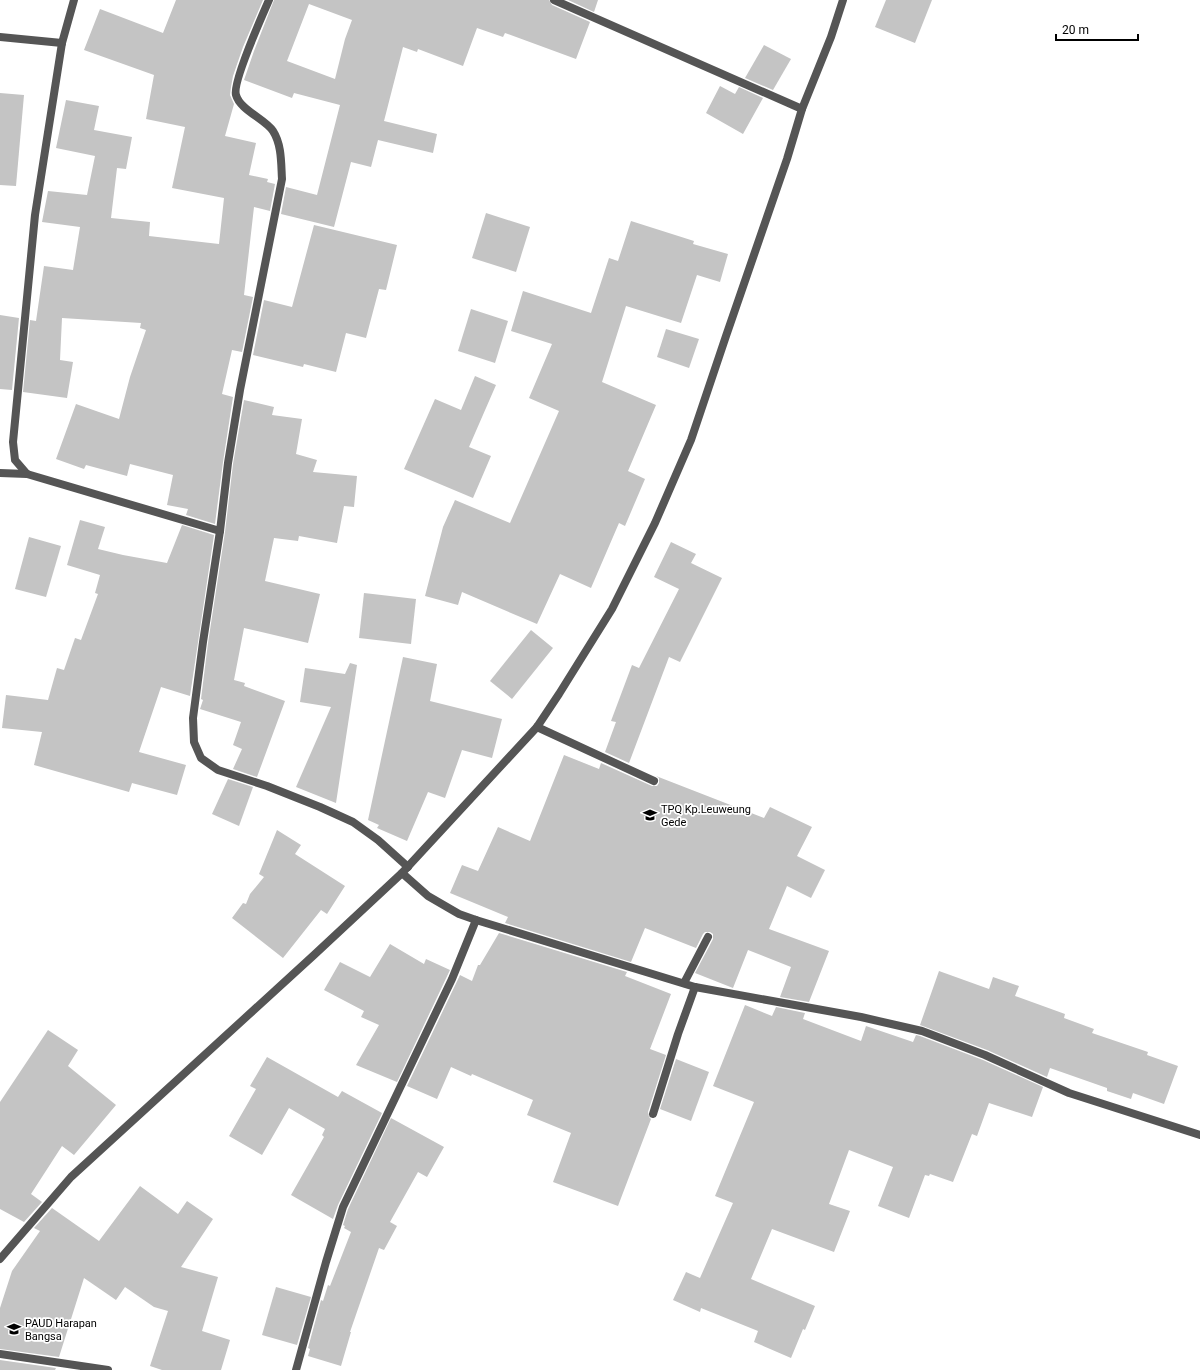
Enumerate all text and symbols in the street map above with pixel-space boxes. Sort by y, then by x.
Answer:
scale bar [1056,16,1138,42]
text: 20 m [1062,23,1089,37]
place label: TPQ Kp.Leuweung Gede [661,803,751,829]
school or university icon: TPQ Kp.Leuweung Gede [642,807,658,823]
place label: PAUD Harapan Bangsa [25,1317,97,1343]
school or university icon: PAUD Harapan Bangsa [6,1321,22,1337]

